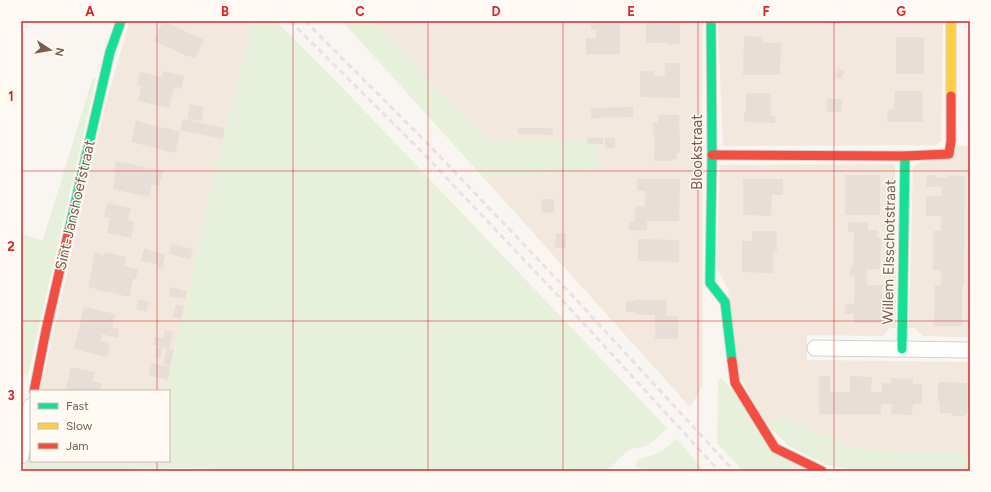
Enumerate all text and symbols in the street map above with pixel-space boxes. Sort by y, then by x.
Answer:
text: A [85,4,95,19]
text: B [221,4,229,19]
text: C [355,4,365,19]
text: D [491,4,501,19]
text: E [627,4,635,19]
text: F [762,4,770,19]
text: G [896,4,906,19]
north arrow [30,30,70,70]
text: N [52,46,67,57]
text: 1 [8,89,14,104]
street label: Blookstraat [688,114,706,190]
street label: Sint-Janshoefstraat [51,138,99,272]
street label: Willem Elsschotstraat [879,179,899,325]
text: 2 [7,239,15,254]
text: 3 [7,388,15,403]
legend [30,390,170,462]
text: Fast [66,399,89,413]
text: Slow [66,419,93,433]
text: Jam [66,439,89,453]

